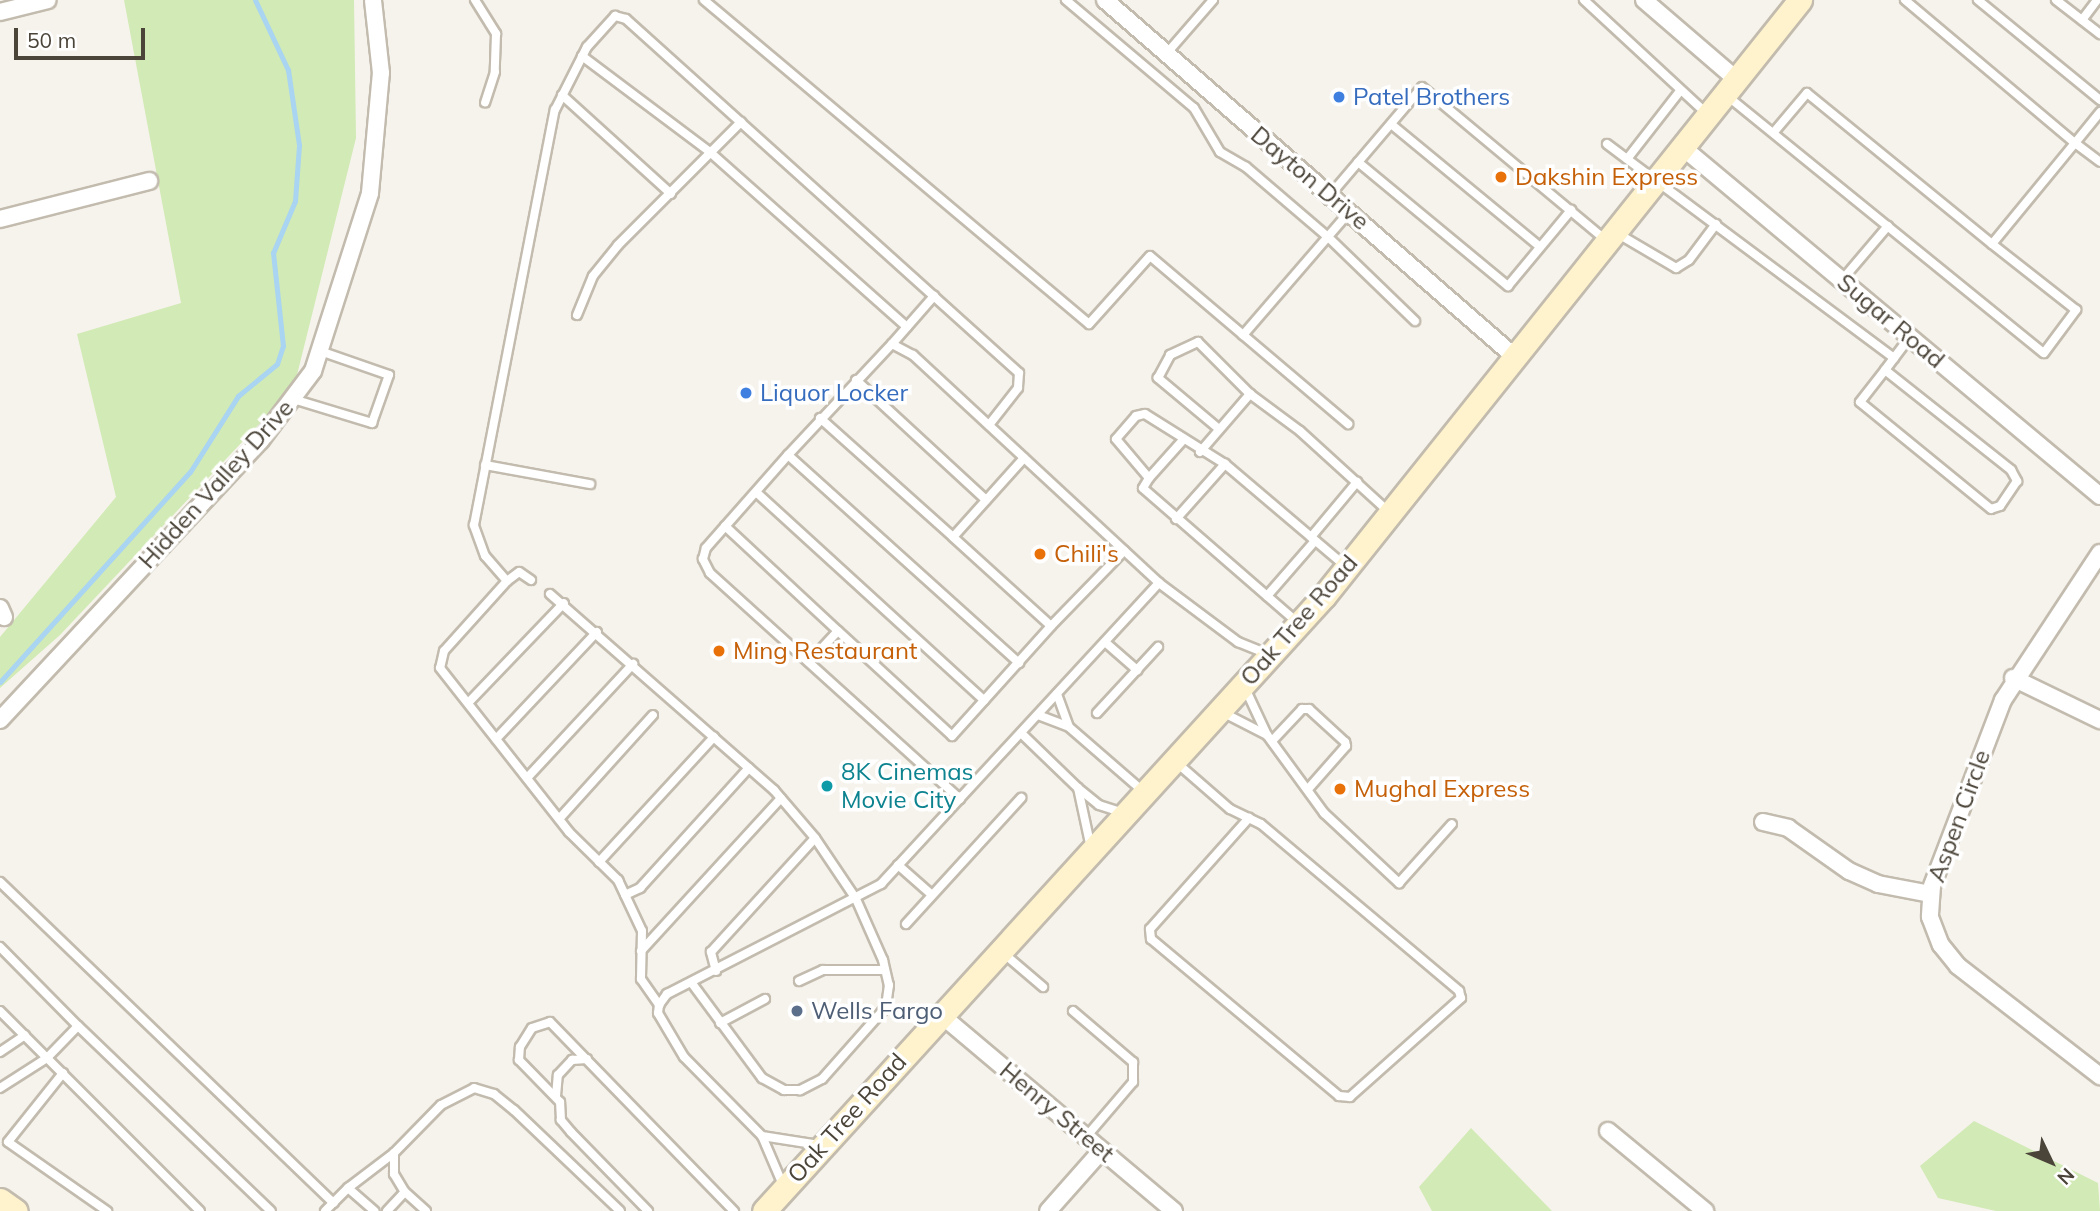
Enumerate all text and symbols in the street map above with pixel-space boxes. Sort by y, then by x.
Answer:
scale bar [18,14,149,58]
text: 50 m [27,27,76,53]
place label: Patel Brothers [1353,83,1510,111]
marker: Patel Brothers [1331,89,1347,105]
street label: Dayton Drive [1245,120,1375,236]
place label: Dakshin Express [1515,163,1698,191]
marker: Dakshin Express [1493,169,1509,185]
street label: Sugar Road [1831,268,1951,374]
place label: Liquor Locker [760,379,908,407]
marker: Liquor Locker [738,385,754,401]
street label: Hidden Valley Drive [133,394,299,574]
place label: Chili's [1054,540,1119,568]
marker: Chili's [1032,546,1048,562]
street label: Oak Tree Road [1234,549,1364,691]
place label: Ming Restaurant [733,637,917,665]
marker: Ming Restaurant [711,643,727,659]
street label: Aspen Circle [1922,746,1996,886]
place label: 8K Cinemas Movie City [841,758,974,814]
place label: Mughal Express [1354,775,1530,803]
marker: 8K Cinemas Movie City [819,778,835,794]
marker: Mughal Express [1332,781,1348,797]
place label: Wells Fargo [811,997,943,1025]
marker: Wells Fargo [789,1003,805,1019]
street label: Oak Tree Road [781,1047,913,1189]
street label: Henry Street [994,1056,1120,1168]
north arrow [2016,1127,2086,1197]
text: N [2052,1163,2080,1190]

